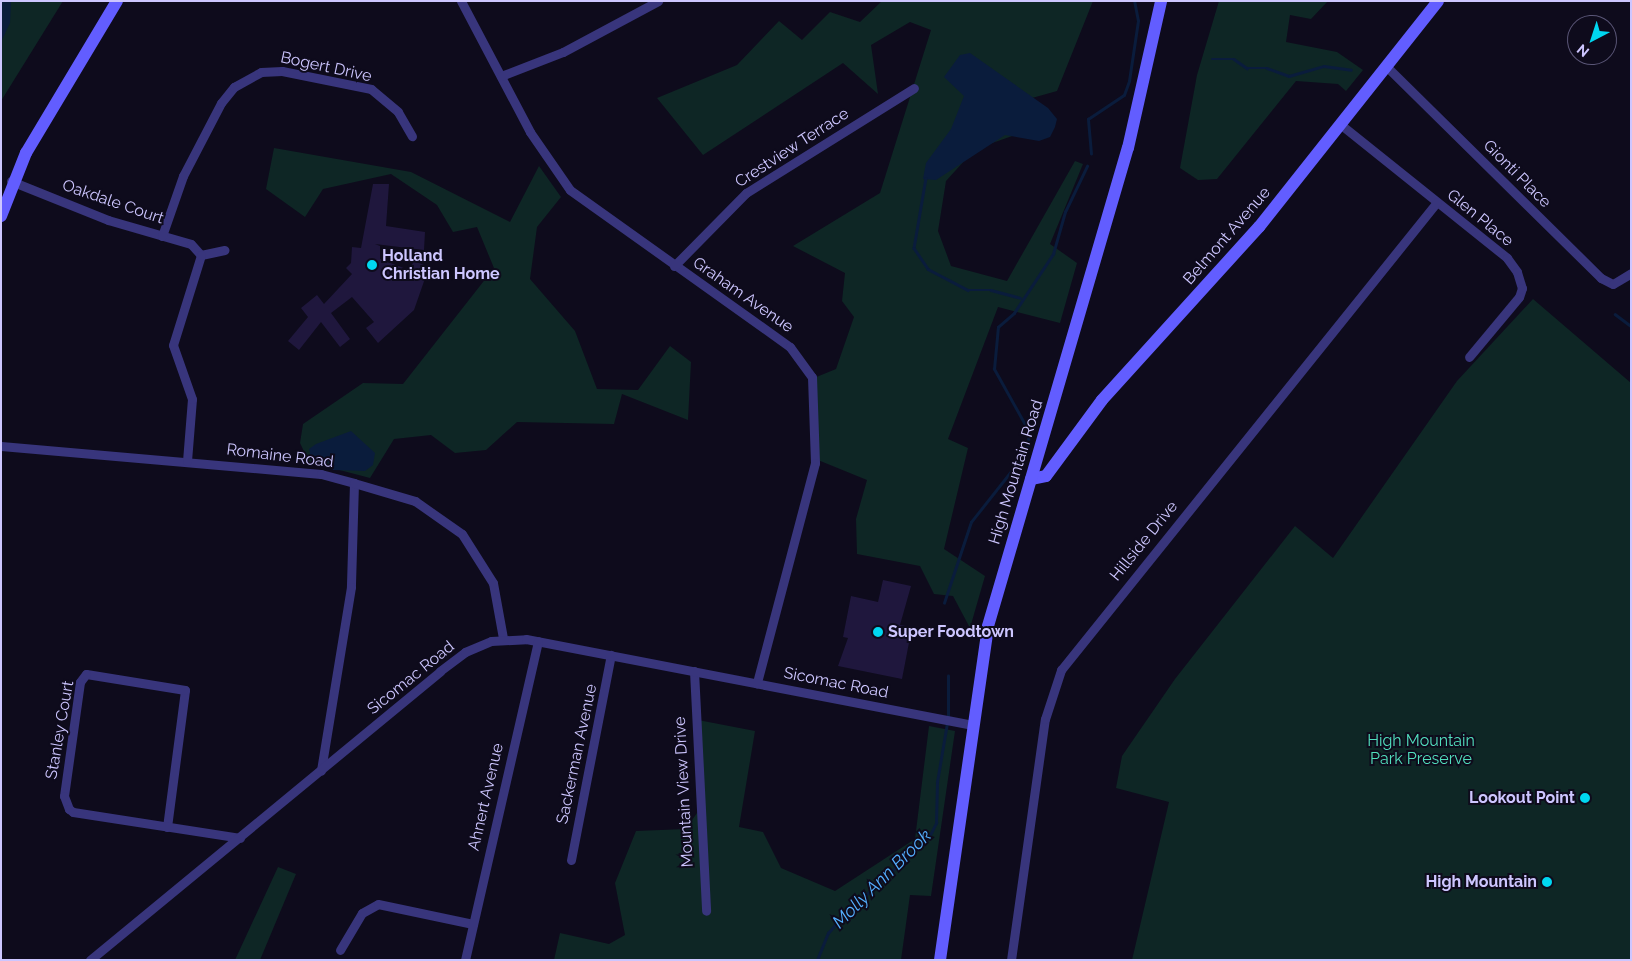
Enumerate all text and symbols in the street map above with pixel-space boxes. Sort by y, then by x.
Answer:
north arrow [1567,15,1617,65]
text: N [1574,41,1592,60]
street label: Bogert Drive [279,48,373,86]
street label: Crestview Terrace [731,104,853,192]
street label: Gionti Place [1479,136,1555,212]
street label: Oakdale Court [60,176,166,228]
street label: Belmont Avenue [1179,183,1275,289]
street label: Glen Place [1443,185,1517,251]
place label: Holland Christian Home [382,246,500,284]
street label: Graham Avenue [689,253,797,337]
marker: Holland Christian Home [366,259,378,271]
street label: High Mountain Road [985,397,1047,547]
street label: Romaine Road [225,440,335,472]
street label: Hillside Drive [1106,497,1182,585]
place label: Super Foodtown [888,622,1014,642]
marker: Super Foodtown [872,626,884,638]
street label: Sicomac Road [364,637,458,719]
street label: Sicomac Road [782,663,890,703]
street label: Stanley Court [42,679,78,781]
street label: Sackerman Avenue [553,682,601,826]
street label: Mountain View Drive [670,716,698,868]
park label: High Mountain Park Preserve [1367,731,1475,769]
street label: Ahnert Avenue [464,741,508,853]
place label: Lookout Point [1469,788,1575,808]
marker: Lookout Point [1579,792,1591,804]
water label: Molly Ann Brook [828,825,936,933]
place label: High Mountain [1425,872,1537,892]
marker: High Mountain [1541,876,1553,888]

